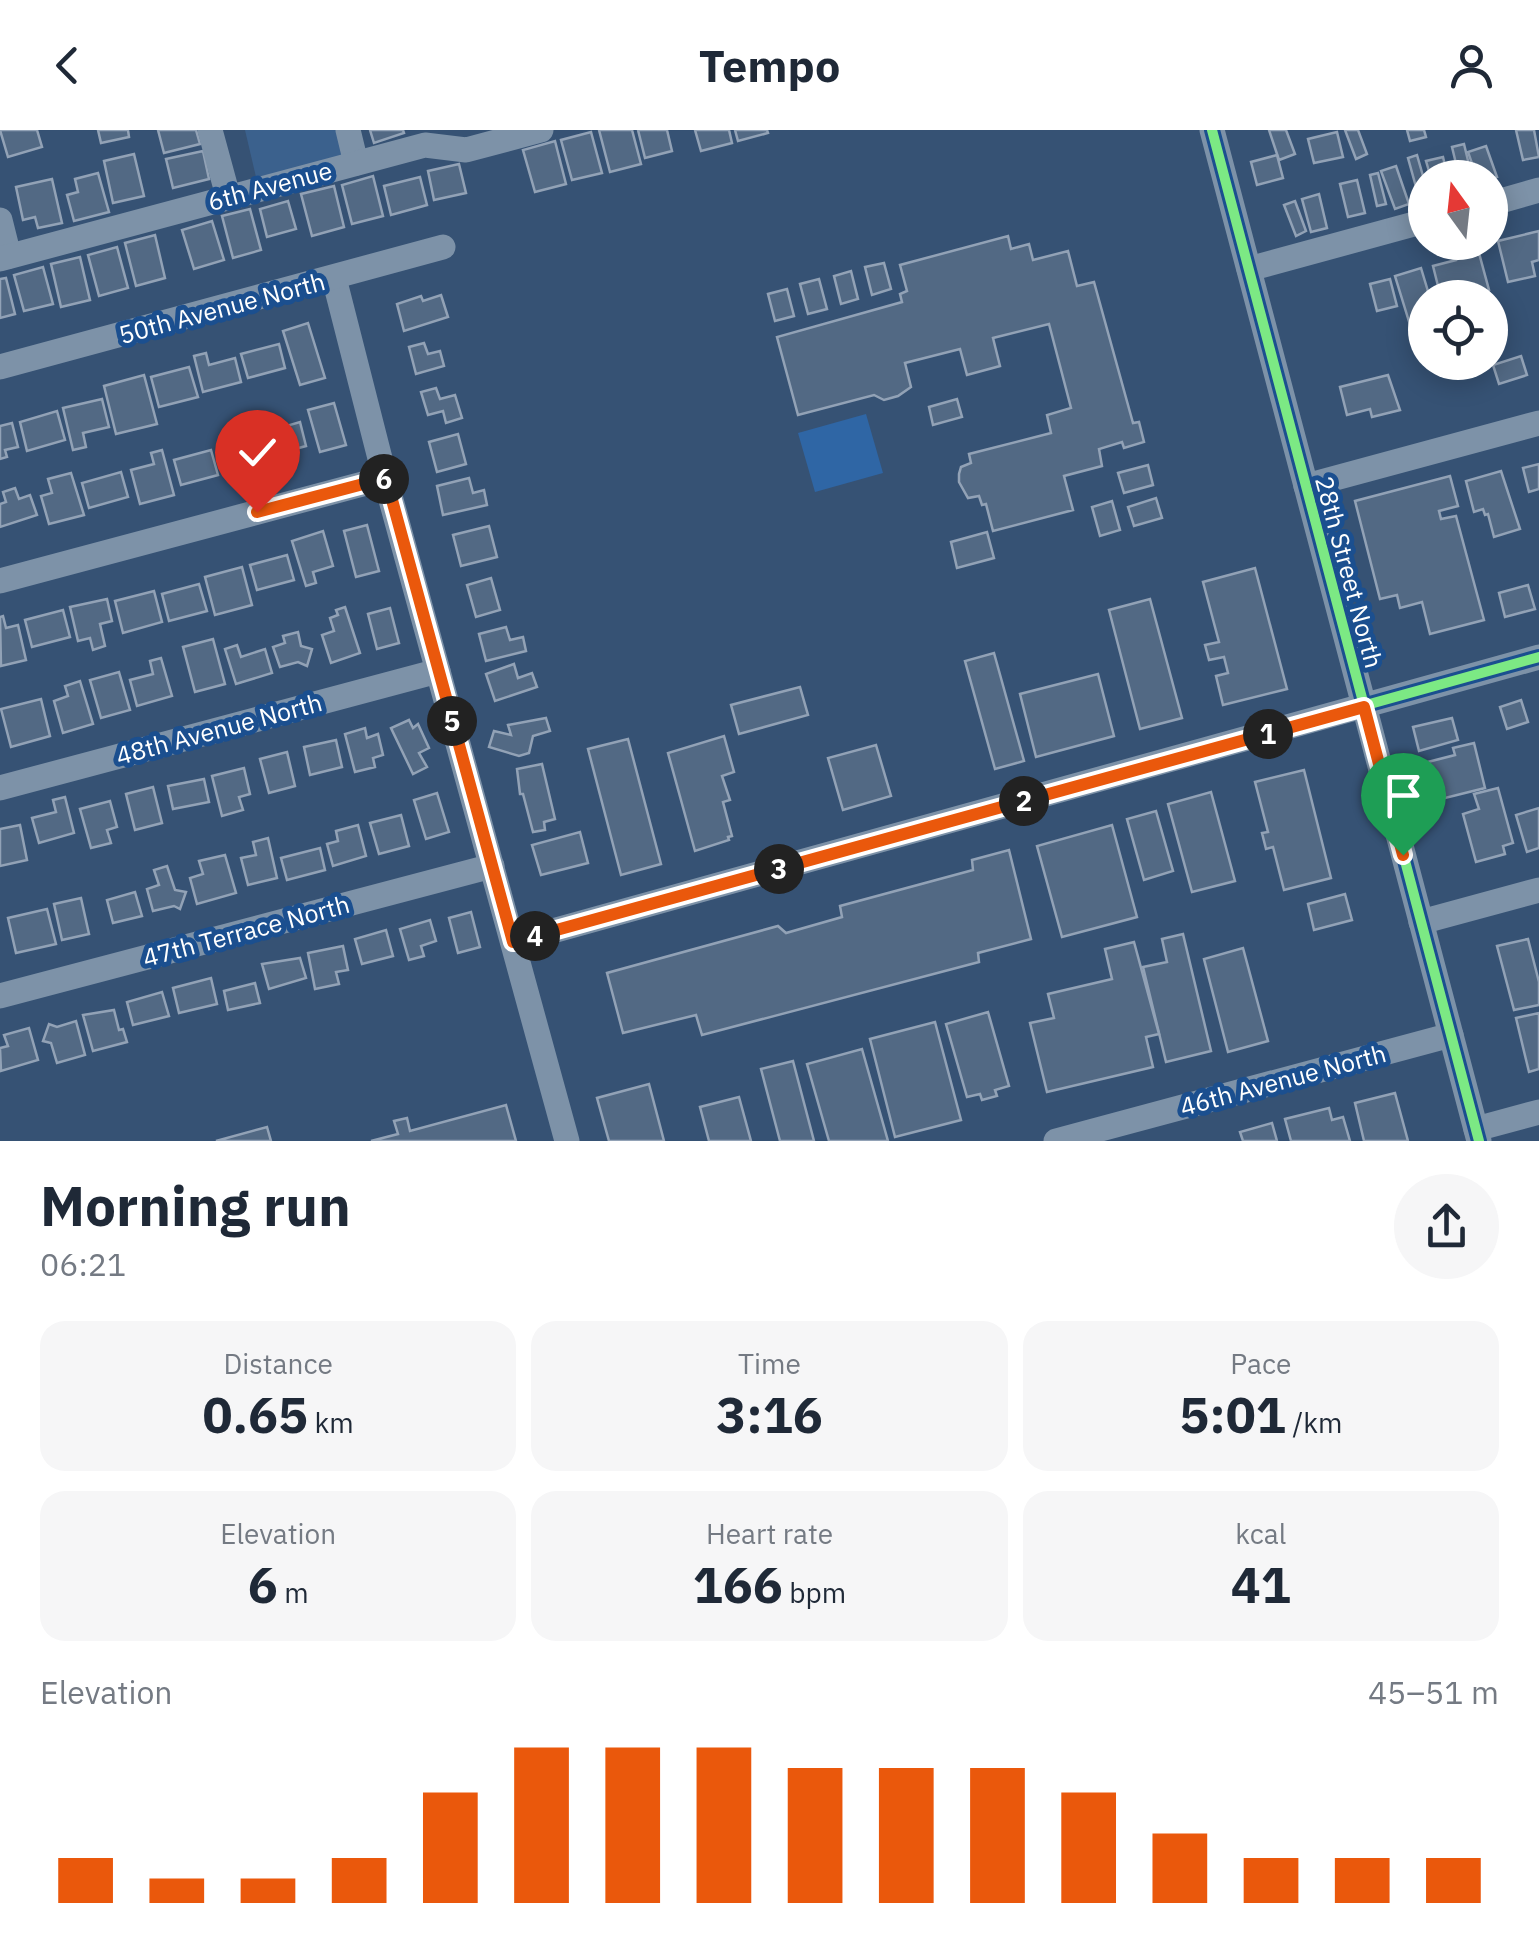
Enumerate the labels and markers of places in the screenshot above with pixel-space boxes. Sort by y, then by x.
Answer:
pin [215,410,300,513]
pin: 6 [359,454,409,504]
pin: 5 [427,696,477,746]
pin: 1 [1243,709,1293,759]
pin [1361,753,1446,856]
pin: 2 [999,776,1049,826]
pin: 3 [754,844,804,894]
pin: 4 [510,911,560,961]

